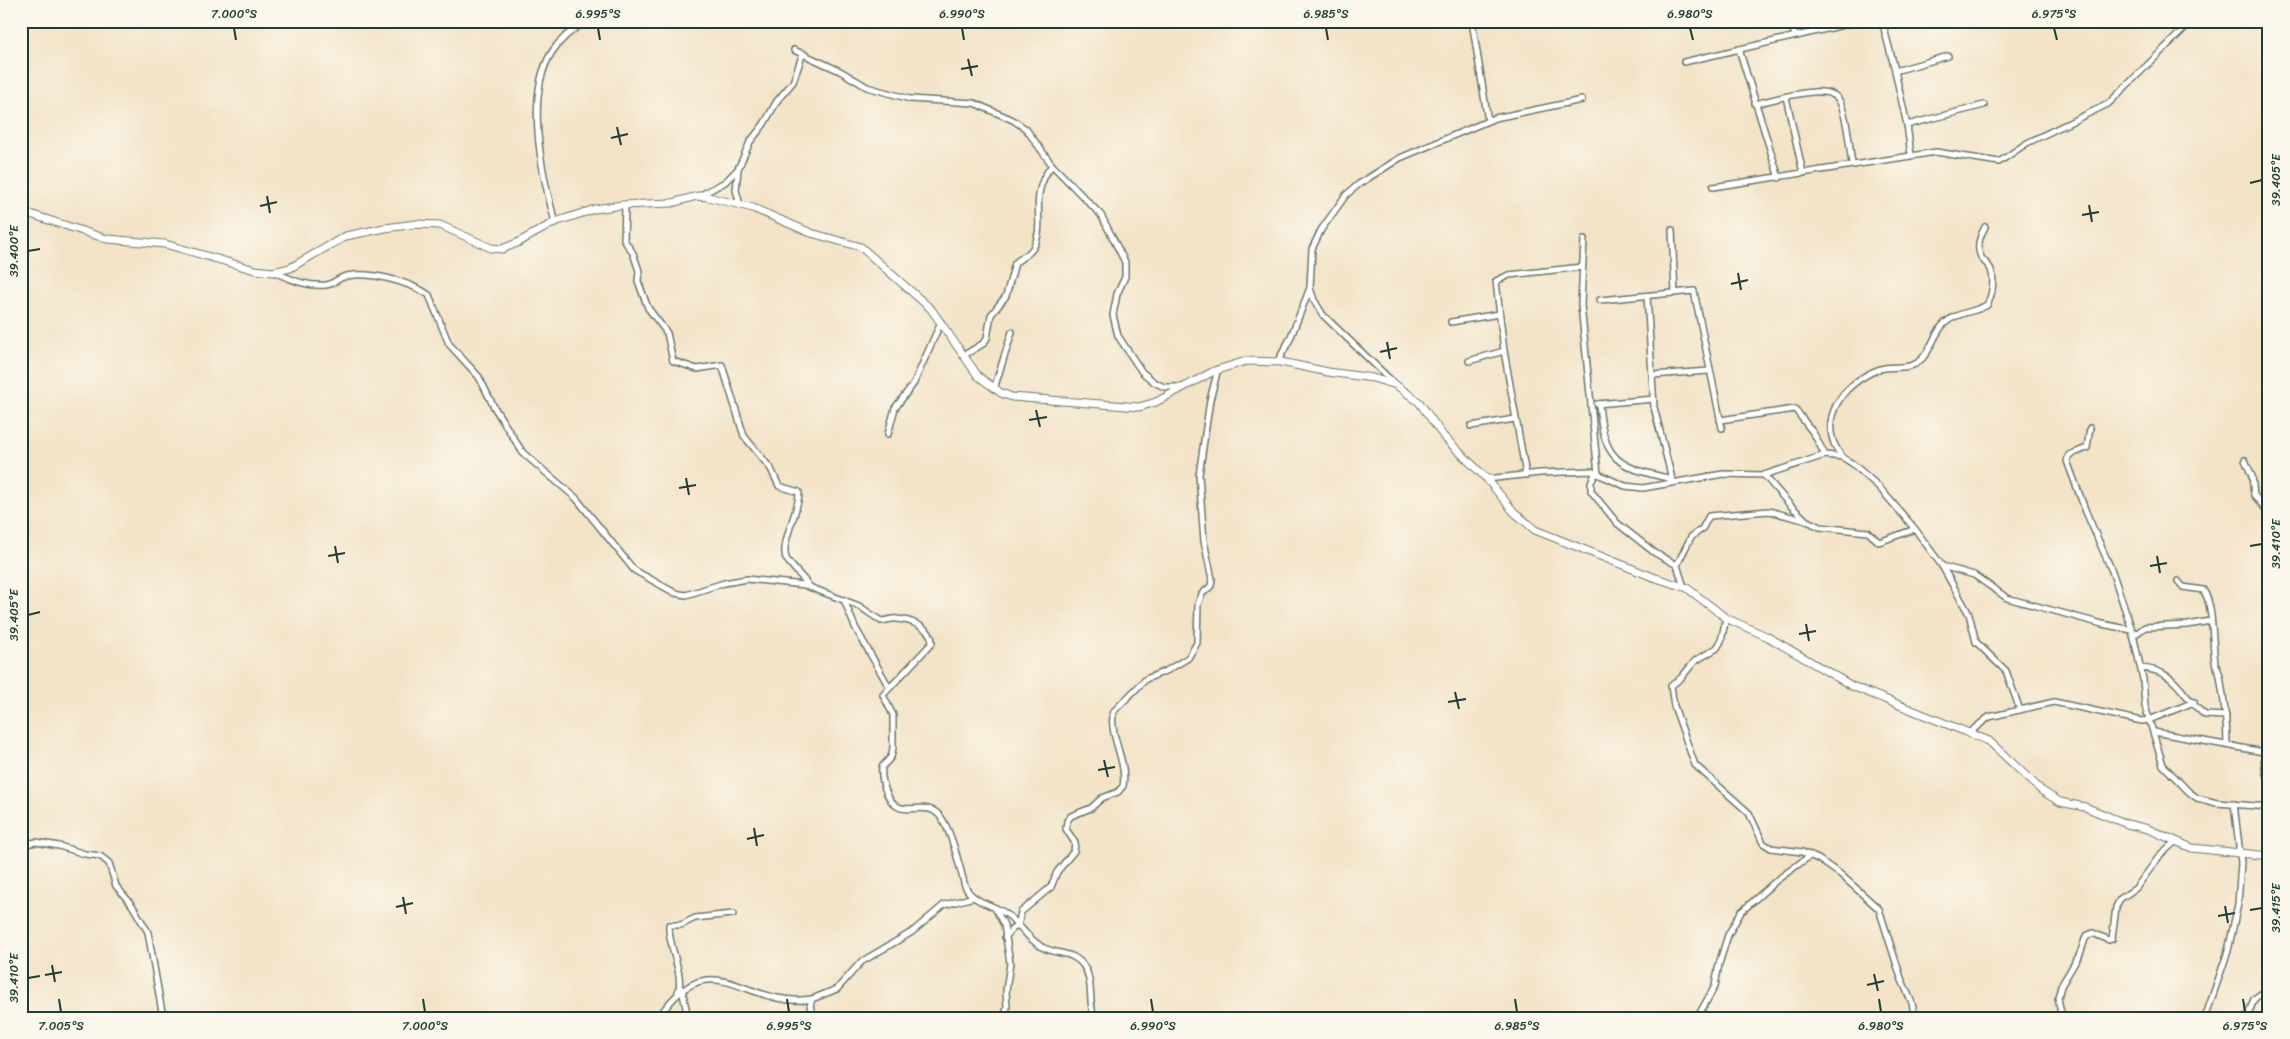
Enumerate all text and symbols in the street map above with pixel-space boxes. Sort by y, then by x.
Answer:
text: 7.000°S [211,3,257,25]
text: 6.995°S [575,3,621,25]
text: 6.990°S [939,3,985,25]
text: 6.985°S [1303,3,1349,25]
text: 6.980°S [1667,3,1713,25]
text: 6.975°S [2032,3,2077,25]
text: 39.405°E [2265,153,2287,206]
text: 39.400°E [3,224,25,277]
text: 39.410°E [2265,518,2287,569]
text: 39.405°E [3,588,25,641]
text: 39.415°E [2265,882,2287,933]
text: 39.410°E [3,952,25,1003]
text: 7.005°S [38,1015,84,1037]
text: 7.000°S [402,1015,448,1037]
text: 6.995°S [766,1015,812,1037]
text: 6.990°S [1130,1015,1176,1037]
text: 6.985°S [1494,1015,1540,1037]
text: 6.980°S [1858,1015,1904,1037]
text: 6.975°S [2223,1015,2268,1037]

